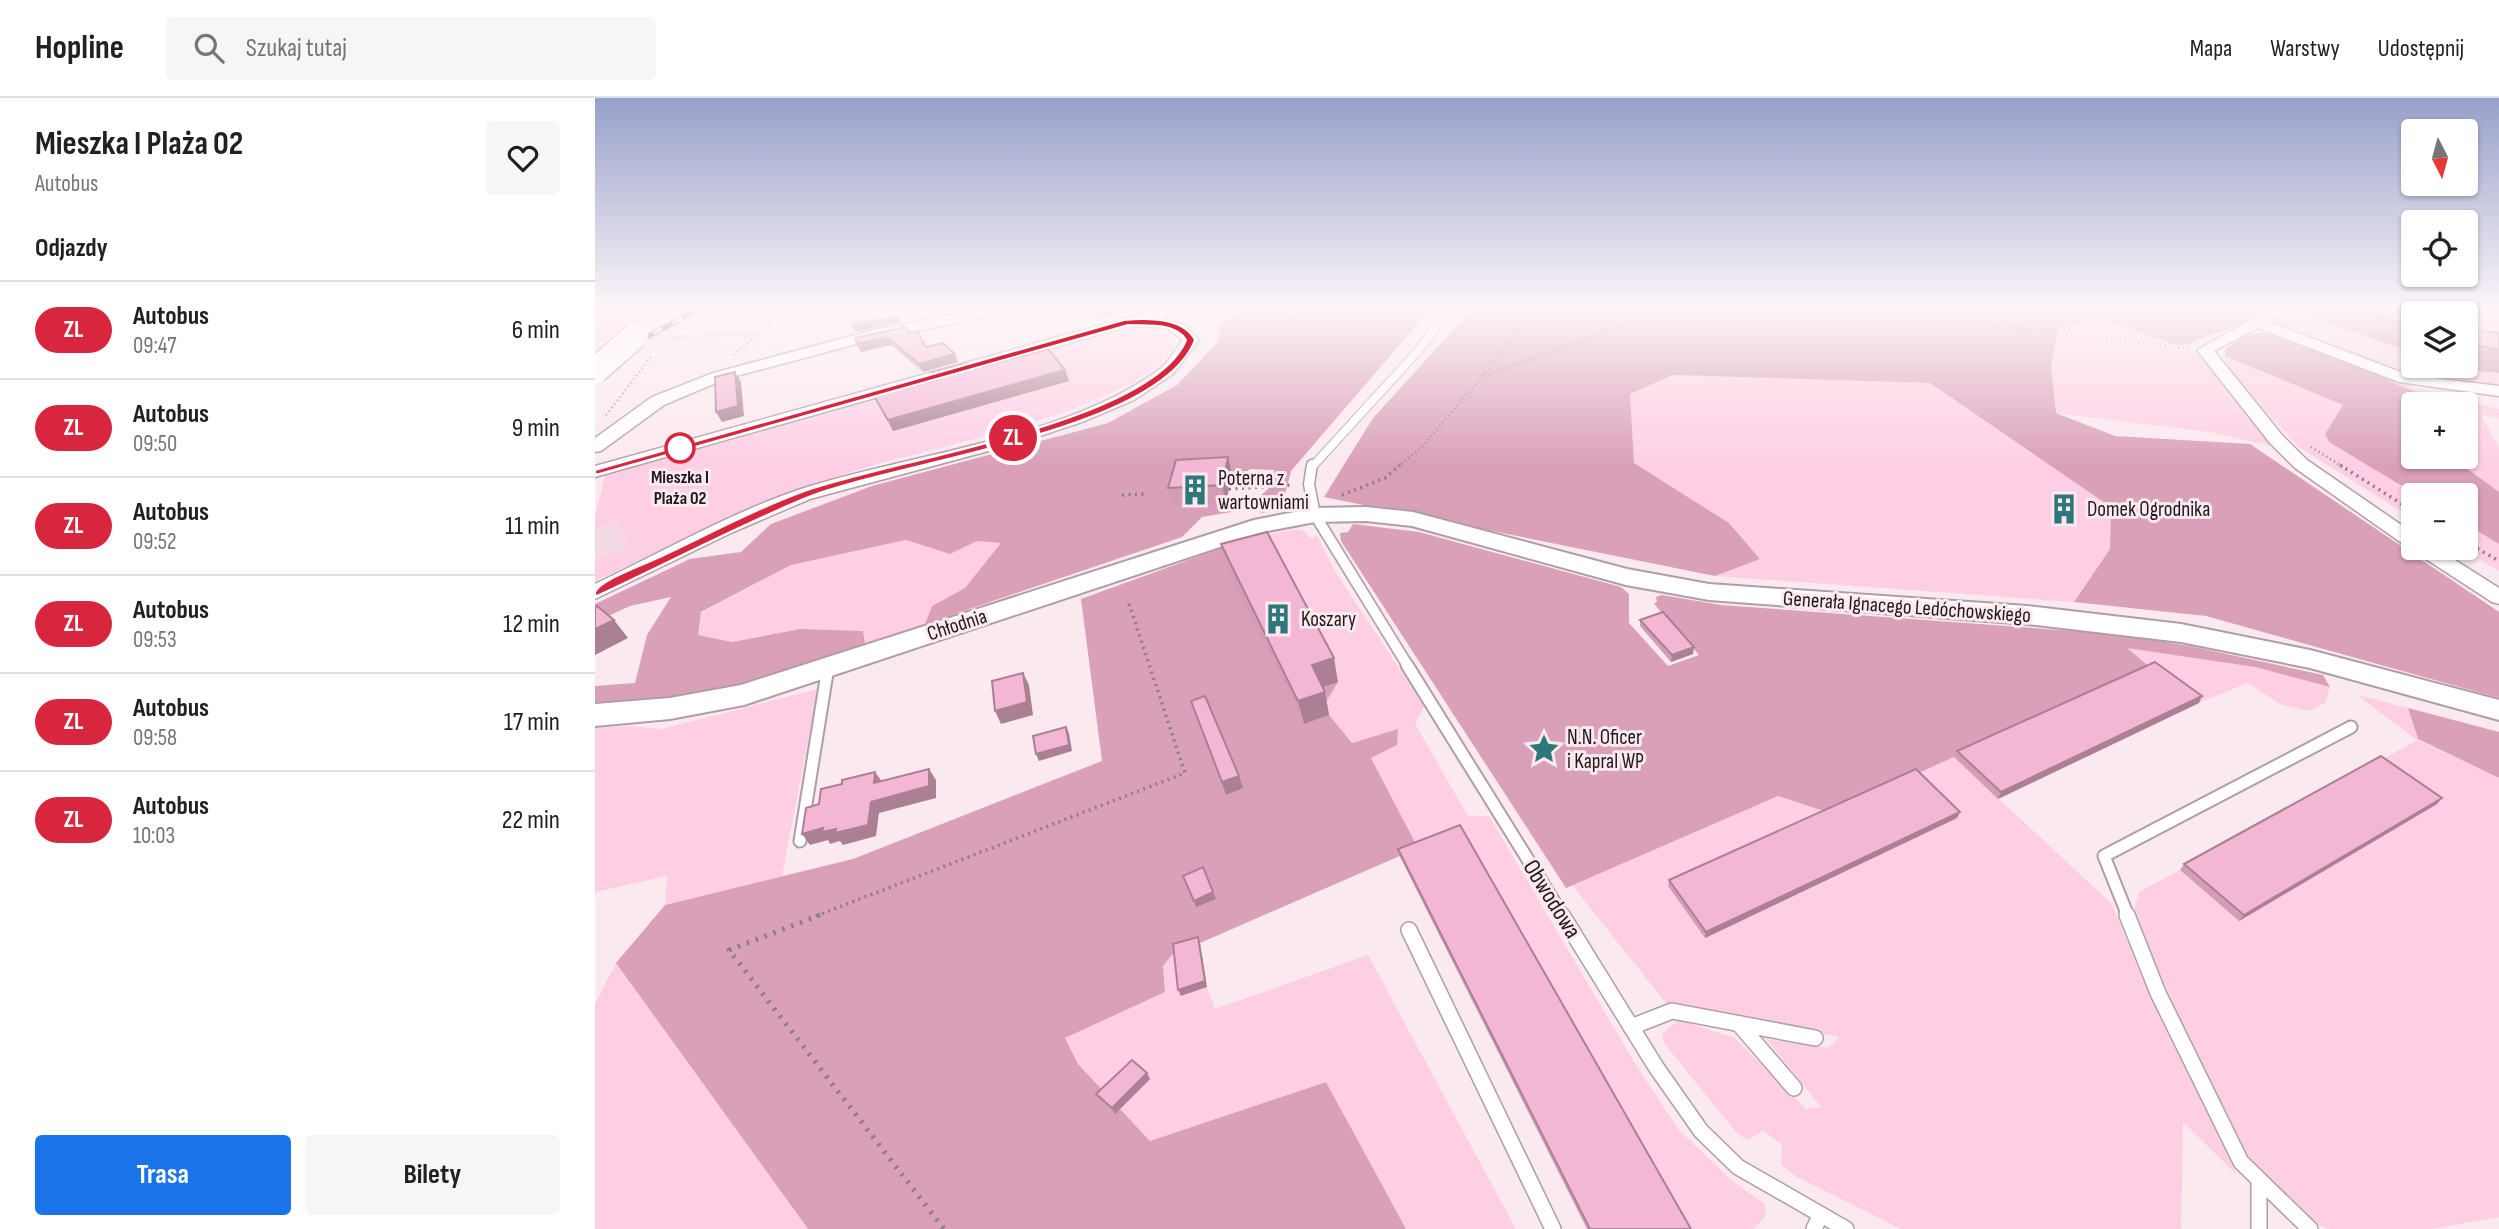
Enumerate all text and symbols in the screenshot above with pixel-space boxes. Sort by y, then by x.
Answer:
search box [166,17,656,80]
text: Hopline [35,28,124,68]
icon: search [190,29,228,67]
text: Szukaj tutaj [246,33,347,64]
text: Mapa [2190,34,2232,63]
text: Warstwy [2270,34,2340,63]
text: Udostępnij [2378,34,2464,63]
north arrow [2401,119,2478,196]
map controls [2401,119,2478,560]
button: heart [486,121,560,195]
text: Mieszka I Plaża 02 [35,124,243,164]
text: Autobus [35,170,98,198]
button: locate [2401,210,2478,287]
text: Odjazdy [35,233,107,264]
text: Autobus [133,301,209,332]
button: layers [2401,301,2478,378]
text: ZL [63,315,84,344]
text: 6 min [512,315,560,346]
text: 09:47 [133,332,176,360]
button: + [2401,392,2478,469]
text: Autobus [133,399,209,430]
text: ZL [63,413,84,442]
text: 9 min [512,413,560,444]
line badge: ZL [981,415,1045,461]
text: ZL [1003,423,1023,452]
text: 09:50 [133,430,177,458]
marker: Mieszka I Plaża 02 [665,433,695,463]
place label: Poterna z wartowniami [1218,466,1309,515]
place label: Mieszka I Plaża 02 [651,467,709,509]
building icon: Poterna z wartowniami [1178,473,1212,507]
button: − [2401,483,2478,560]
building icon: Domek Ogrodnika [2047,492,2081,526]
text: Autobus [133,497,209,528]
place label: Domek Ogrodnika [2087,497,2210,522]
text: ZL [63,511,84,540]
text: 11 min [505,511,560,542]
text: 09:52 [133,528,177,556]
street label: Generała Ignacego Ledóchowskiego [1782,586,2032,628]
text: Autobus [133,595,209,626]
building icon: Koszary [1261,602,1295,636]
street label: Chłodnia [924,604,990,646]
place label: Koszary [1301,607,1356,632]
text: ZL [63,609,84,638]
text: 12 min [503,609,560,640]
text: 09:53 [133,626,177,654]
text: Autobus [133,693,209,724]
text: ZL [63,707,84,736]
text: 17 min [504,707,560,738]
text: 09:58 [133,724,177,752]
place label: N.N. Oficer i Kapral WP [1567,725,1644,774]
place icon: N.N. Oficer i Kapral WP [1527,732,1561,766]
text: Autobus [133,791,209,822]
text: ZL [63,805,84,834]
text: 22 min [502,805,560,836]
text: 10:03 [133,822,175,850]
street label: Obwodowa [1517,854,1587,944]
button: Trasa [35,1135,291,1215]
button: Bilety [305,1135,560,1215]

